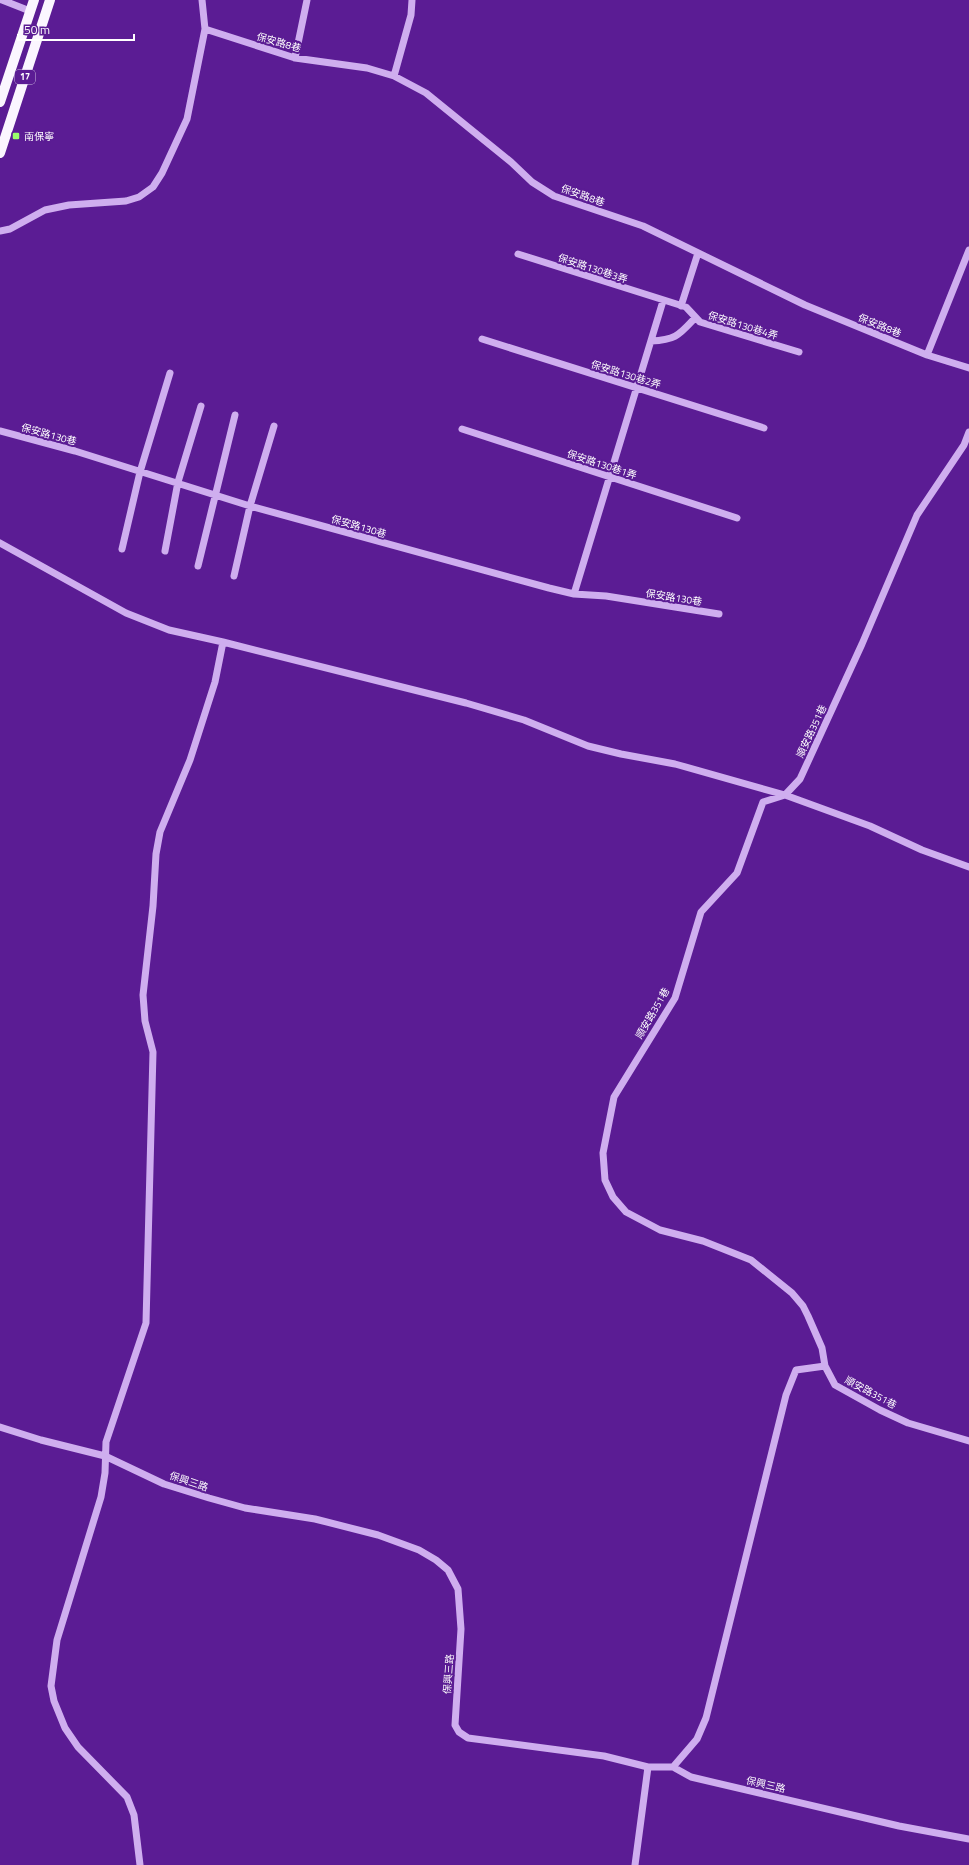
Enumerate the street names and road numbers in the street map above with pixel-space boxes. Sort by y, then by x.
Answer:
street label: 保安路8巷 [255,29,303,56]
road number: 17 [15,70,35,84]
street label: 保安路8巷 [559,181,607,210]
street label: 保安路130巷3弄 [556,250,630,287]
street label: 保安路130巷4弄 [706,308,780,343]
street label: 保安路8巷 [856,310,904,341]
street label: 保安路130巷2弄 [589,357,663,392]
street label: 保安路130巷 [19,420,78,449]
street label: 保安路130巷1弄 [565,446,639,483]
street label: 保安路130巷 [329,511,388,542]
street label: 保安路130巷 [645,586,703,609]
street label: 順安路351巷 [793,702,830,760]
street label: 順安路351巷 [632,985,673,1042]
street label: 順安路351巷 [842,1372,899,1412]
street label: 保興三路 [168,1468,210,1495]
street label: 保興三路 [440,1654,457,1695]
street label: 保興三路 [745,1773,787,1796]

